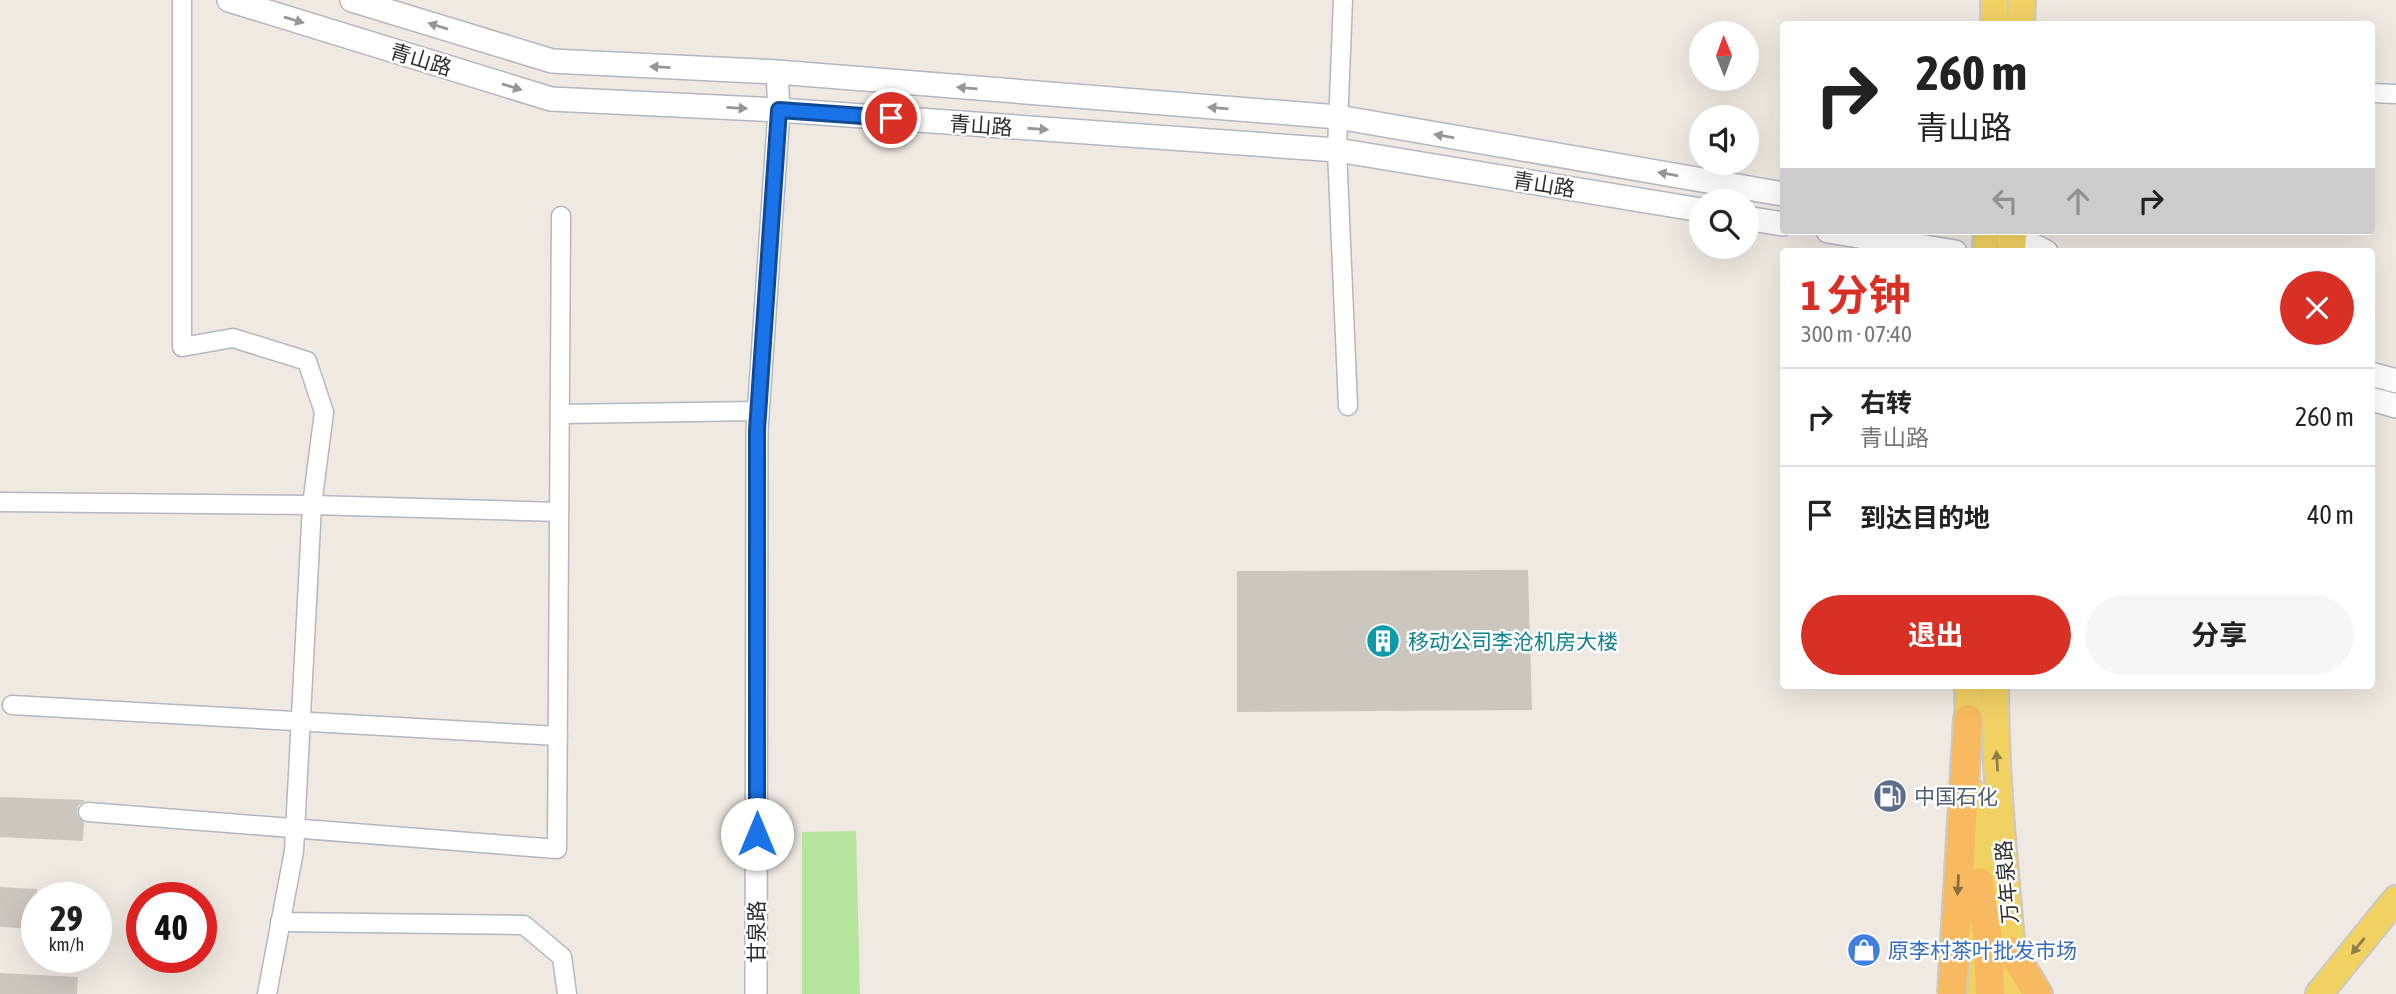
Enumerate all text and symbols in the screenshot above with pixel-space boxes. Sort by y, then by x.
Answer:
one-way arrow [284,16,305,26]
one-way arrow [427,21,448,31]
north arrow [1689,21,1759,91]
map controls [1689,21,1759,259]
street label: 青山路 [387,38,455,80]
text: 260 m [1916,44,2027,100]
icon: right [1801,49,1892,140]
one-way arrow [648,61,670,72]
one-way arrow [956,82,978,93]
one-way arrow [502,83,523,93]
pin [861,88,921,148]
icon: arrive [872,99,910,137]
one-way arrow [1207,102,1229,113]
one-way arrow [727,103,749,114]
button: sound [1689,105,1759,175]
text: 青山路 [1916,109,2012,146]
street label: 青山路 [949,111,1013,139]
one-way arrow [1027,124,1049,135]
one-way arrow [1432,130,1454,141]
street label: 青山路 [1511,167,1577,201]
one-way arrow [1657,168,1679,179]
icon: left [1986,182,2024,220]
icon: ahead [2059,182,2097,220]
icon: right [2132,182,2170,220]
button: search [1689,189,1759,259]
text: 1 分钟 [1801,271,1911,319]
button: close [2280,271,2354,345]
text: 300 m · 07:40 [1801,321,1912,347]
text: 右转 [1860,388,1912,418]
icon: right [1801,398,1839,436]
text: 260 m [2295,402,2354,432]
text: 青山路 [1860,425,1929,451]
icon: arrive [1801,496,1839,534]
text: 40 m [2307,500,2354,530]
text: 到达目的地 [1860,503,1990,533]
button: 退出 [1801,595,2071,675]
button: 分享 [2085,595,2354,675]
building icon: 移动公司李沧机房大楼 [1364,622,1402,660]
place label: 移动公司李沧机房大楼 [1408,629,1618,653]
one-way arrow [1991,749,2002,771]
fuel station icon: 中国石化 [1871,777,1909,815]
place label: 中国石化 [1914,784,1998,808]
position arrow [720,797,794,871]
street label: 万年泉路 [1990,839,2022,925]
one-way arrow [1953,875,1964,897]
speed limit sign: 40 [126,882,217,973]
text: 29 [50,898,83,938]
street label: 甘泉路 [744,901,768,964]
shop icon: 原李村茶叶批发市场 [1845,931,1883,969]
text: km/h [49,934,84,955]
one-way arrow [2350,937,2365,955]
place label: 原李村茶叶批发市场 [1888,938,2077,962]

